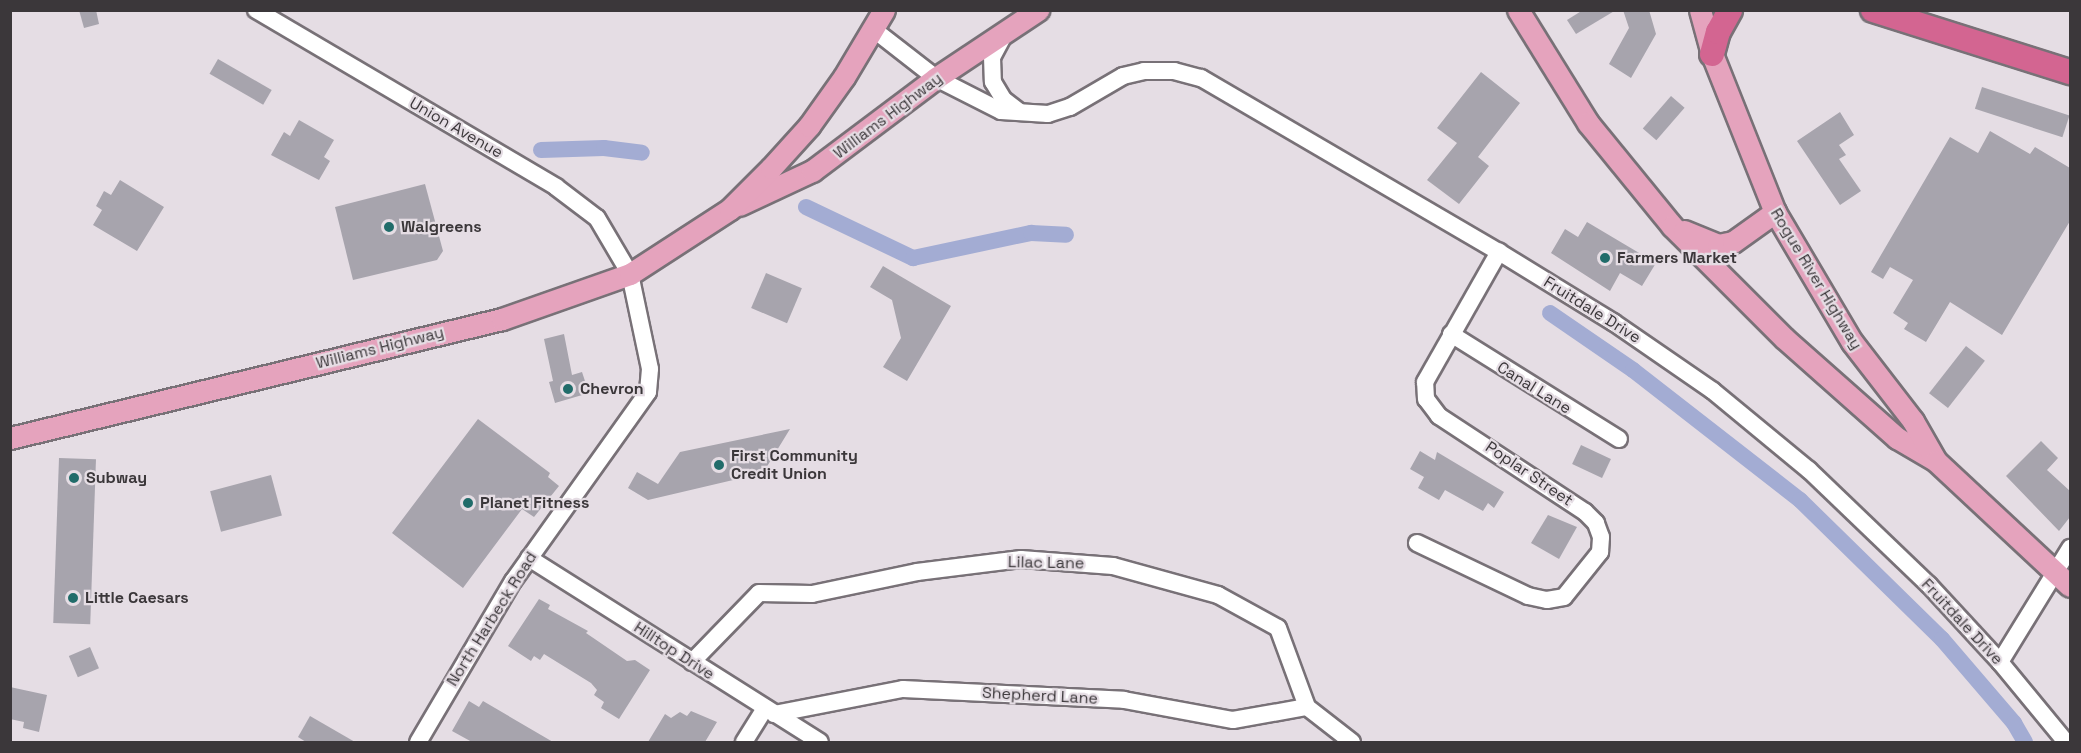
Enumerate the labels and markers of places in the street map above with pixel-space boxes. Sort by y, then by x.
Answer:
place label: Walgreens [401,217,482,237]
marker: Walgreens [382,220,396,234]
place label: Farmers Market [1617,248,1737,268]
marker: Farmers Market [1598,251,1612,265]
place label: Chevron [580,379,644,399]
marker: Chevron [561,382,575,396]
place label: First Community Credit Union [731,446,858,484]
marker: First Community Credit Union [712,458,726,472]
place label: Subway [86,468,147,488]
marker: Subway [67,471,81,485]
place label: Planet Fitness [480,493,589,513]
marker: Planet Fitness [461,496,475,510]
place label: Little Caesars [85,588,189,608]
marker: Little Caesars [66,591,80,605]

